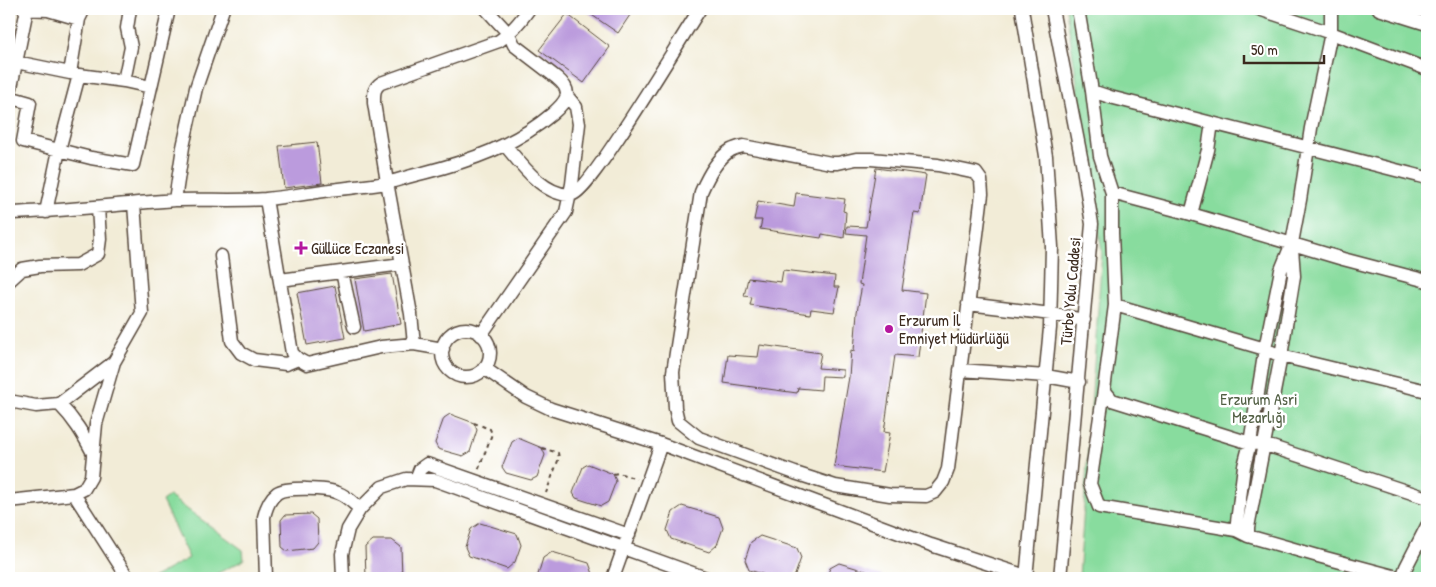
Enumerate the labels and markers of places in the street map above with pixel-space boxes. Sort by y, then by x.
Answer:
place label: Güllüce Eczanesi [311,237,404,259]
marker: Güllüce Eczanesi [295,242,307,254]
place label: Erzurum İl Emniyet Müdürlüğü [899,309,1010,349]
marker: Erzurum İl Emniyet Müdürlüğü [883,323,895,335]

